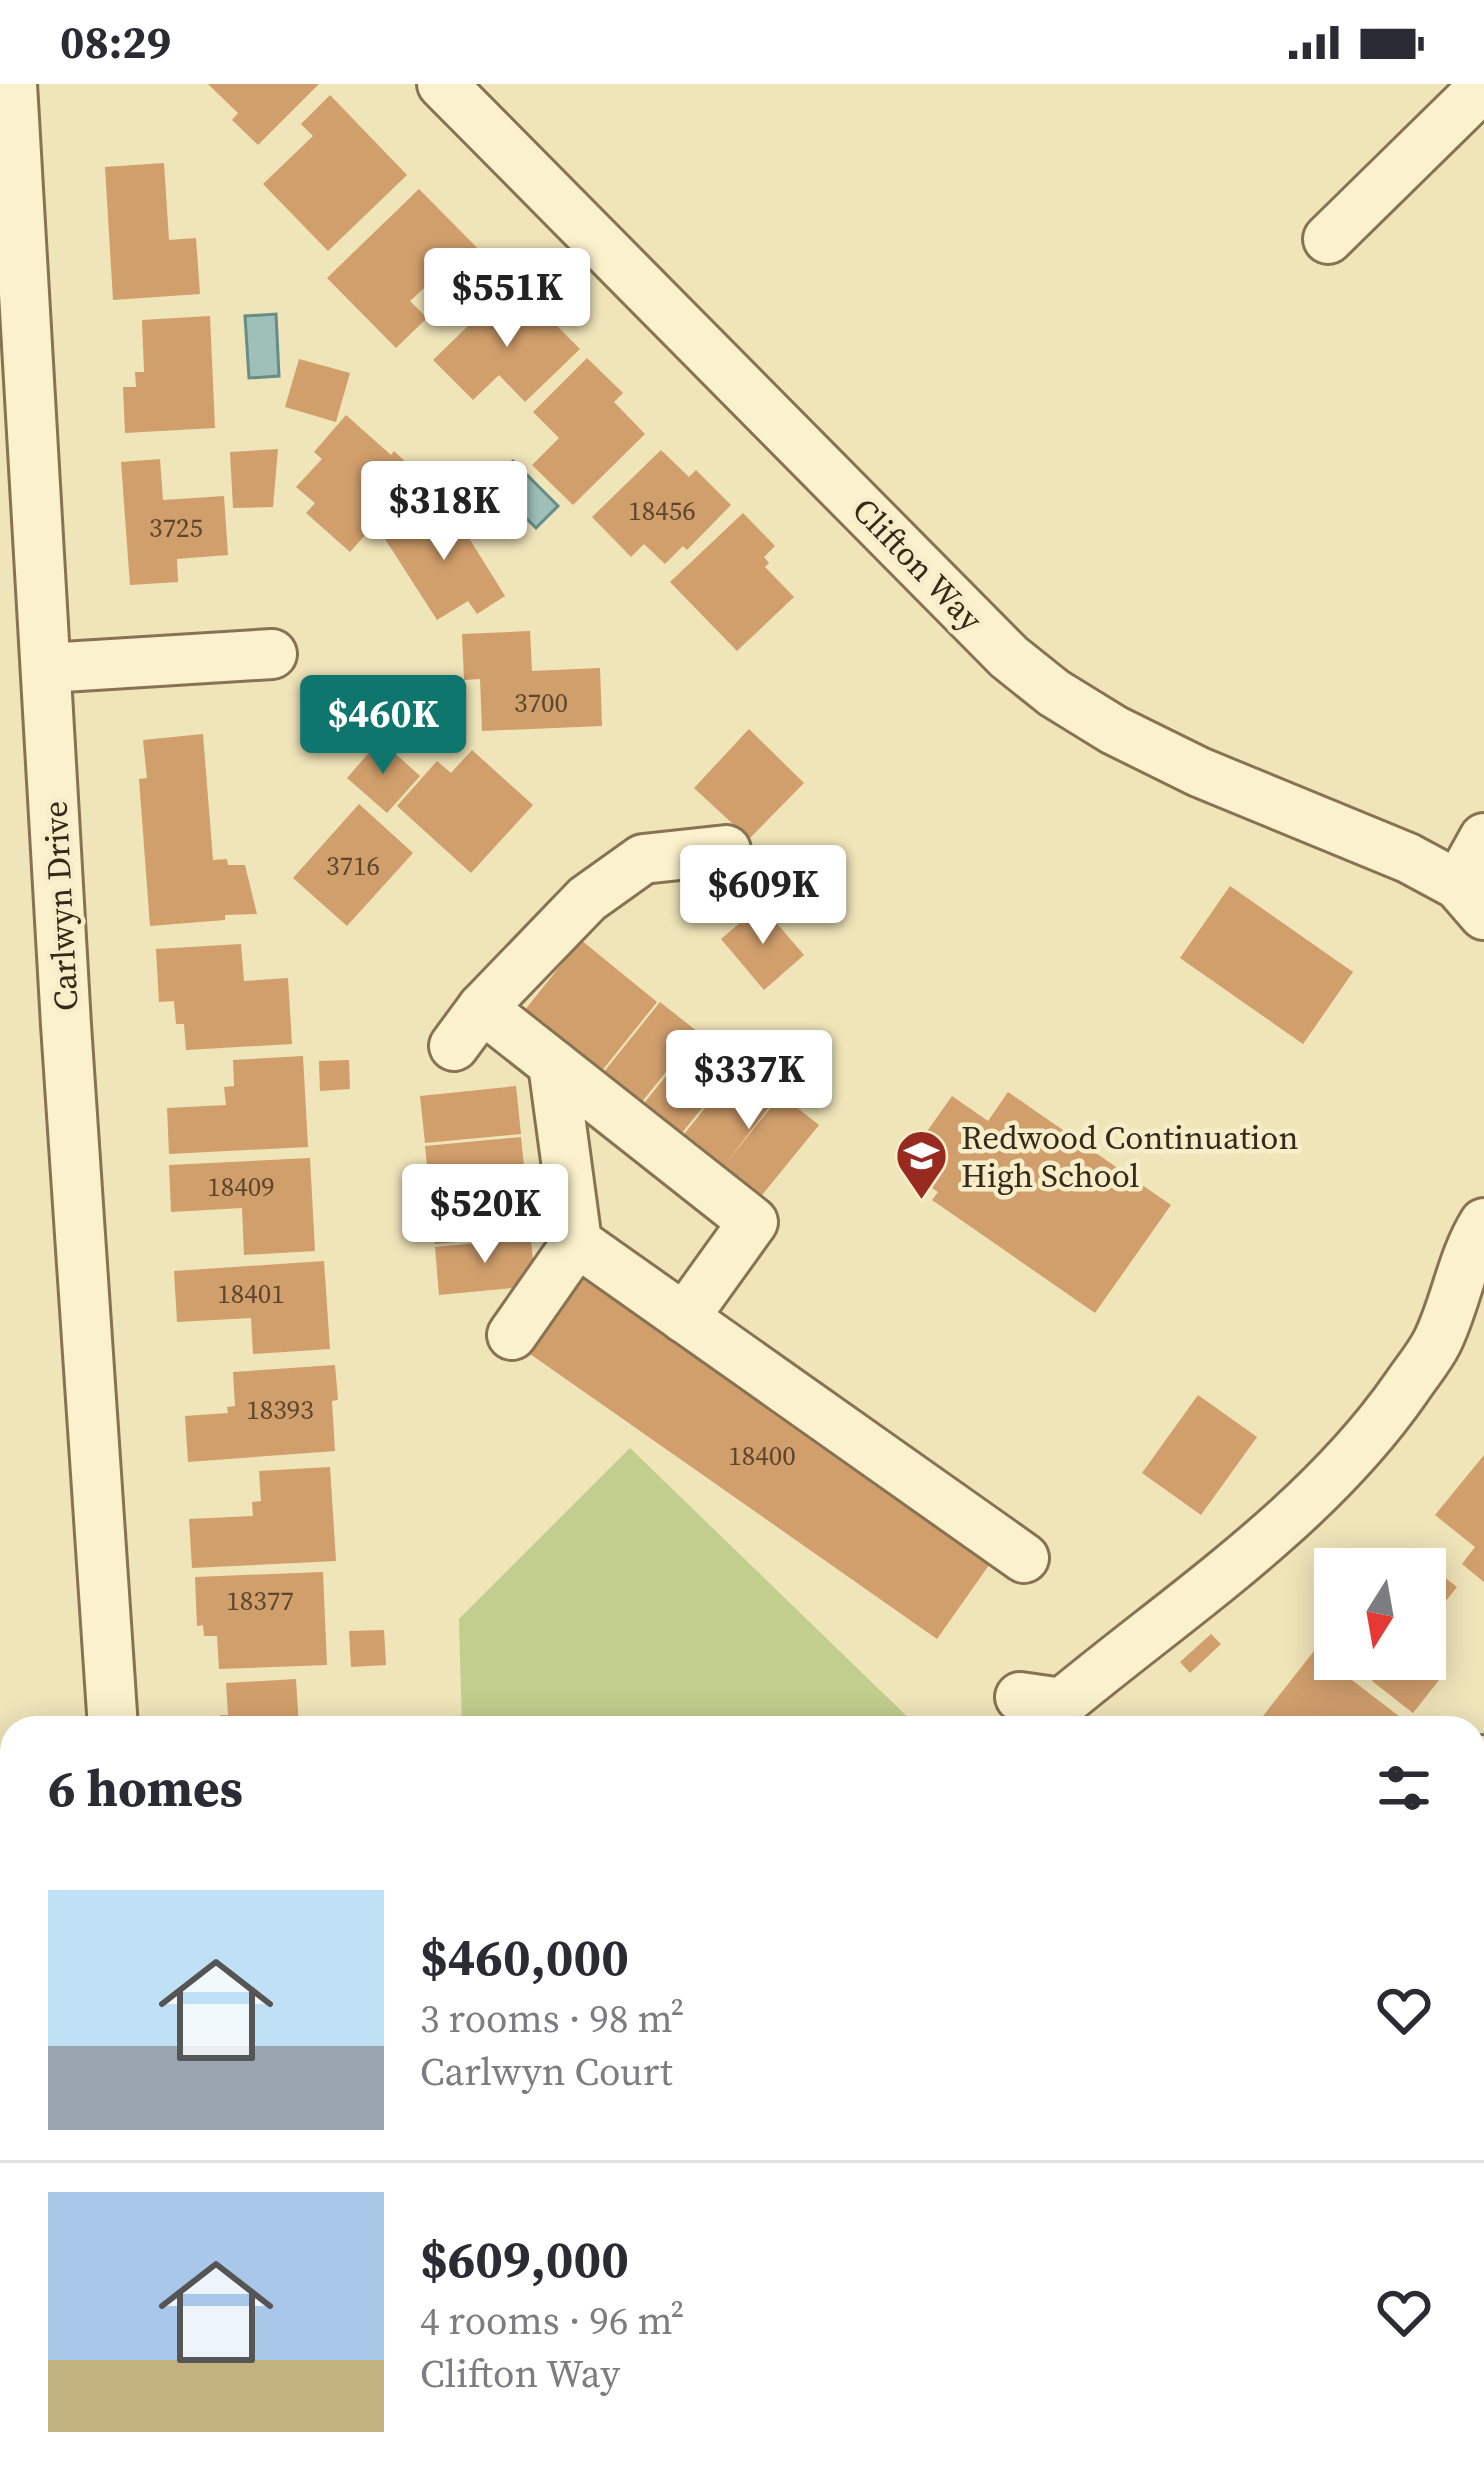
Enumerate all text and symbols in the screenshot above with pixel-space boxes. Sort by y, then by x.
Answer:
text: 08:29 [60,11,171,73]
pin: $551K [423,248,591,350]
text: $551K [451,260,563,313]
pin: $318K [360,461,528,563]
text: $318K [388,473,500,526]
street label: Clifton Way [843,488,993,641]
house number: 18456 [628,492,696,529]
house number: 3725 [149,509,203,546]
pin: $460K [299,675,467,777]
house number: 3700 [514,684,568,721]
text: $460K [327,687,439,740]
street label: Carlwyn Drive [33,800,88,1012]
pin: $609K [679,845,847,947]
house number: 3716 [326,847,380,884]
text: $609K [707,857,819,910]
pin: $337K [665,1030,833,1132]
text: $337K [693,1042,805,1095]
place label: Redwood Continuation High School [961,1115,1298,1198]
school or university icon: Redwood Continuation High School [894,1128,950,1202]
pin: $520K [401,1164,569,1266]
house number: 18409 [207,1168,275,1205]
text: $520K [429,1176,541,1229]
house number: 18401 [217,1275,285,1312]
house number: 18393 [246,1391,314,1428]
house number: 18400 [728,1437,796,1474]
north arrow [1314,1548,1446,1680]
map controls [1314,1548,1446,1680]
house number: 18377 [226,1582,294,1619]
text: 6 homes [48,1753,243,1823]
icon: filters [1371,1755,1437,1821]
text: $460,000 [420,1922,629,1992]
icon: home [144,1938,288,2082]
icon: heart [1371,1977,1437,2043]
text: 3 rooms · 98 m² [420,1992,684,2045]
text: Carlwyn Court [420,2045,673,2098]
text: $609,000 [420,2224,629,2294]
icon: home [144,2240,288,2384]
icon: heart [1371,2279,1437,2345]
text: 4 rooms · 96 m² [420,2294,684,2347]
text: Clifton Way [420,2347,620,2400]

